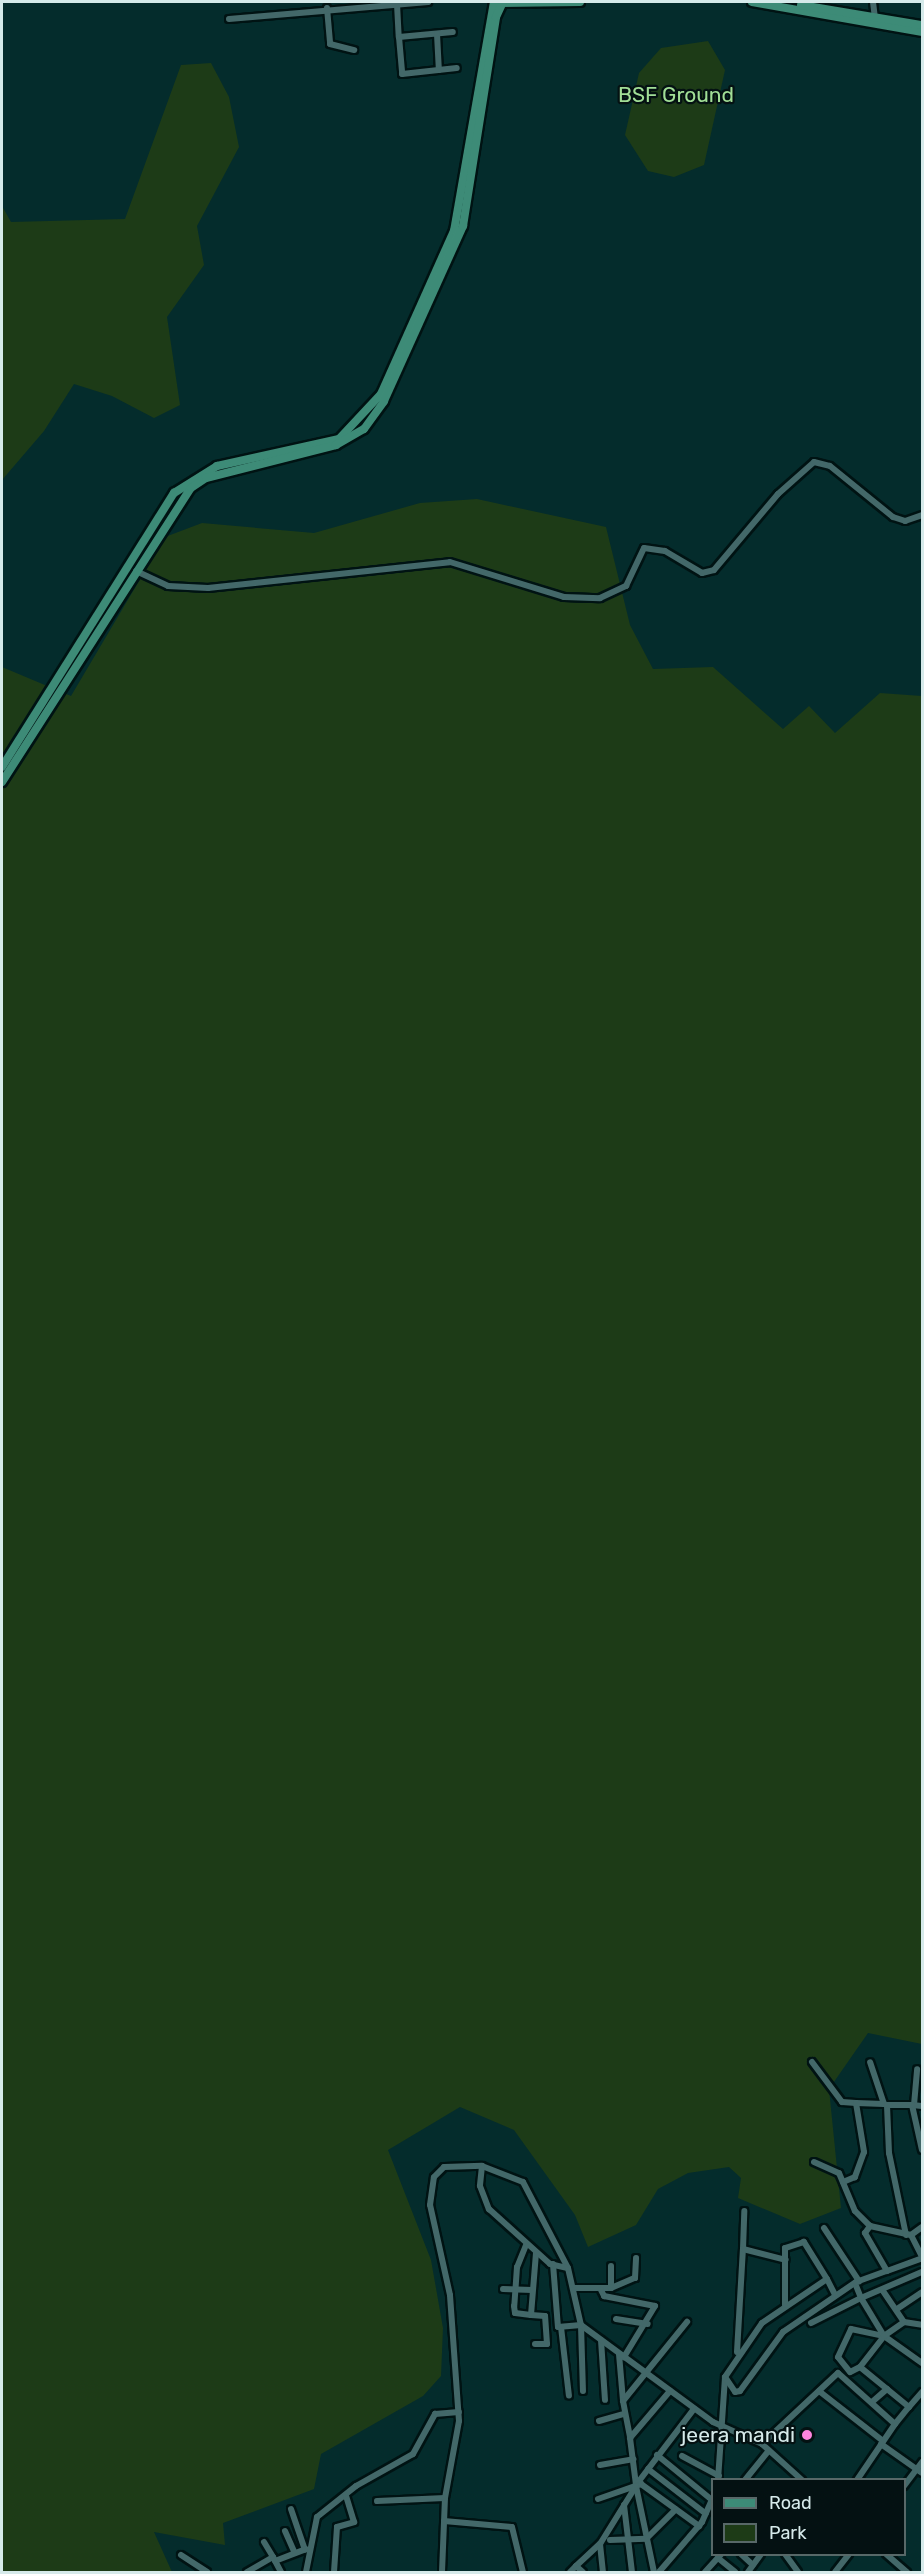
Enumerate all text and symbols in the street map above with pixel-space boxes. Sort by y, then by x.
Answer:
park label: BSF Ground [618,82,734,108]
place label: jeera mandi [681,2422,795,2448]
marker: jeera mandi [800,2428,814,2442]
legend [711,2478,906,2556]
text: Road [769,2492,812,2514]
text: Park [769,2522,806,2544]

